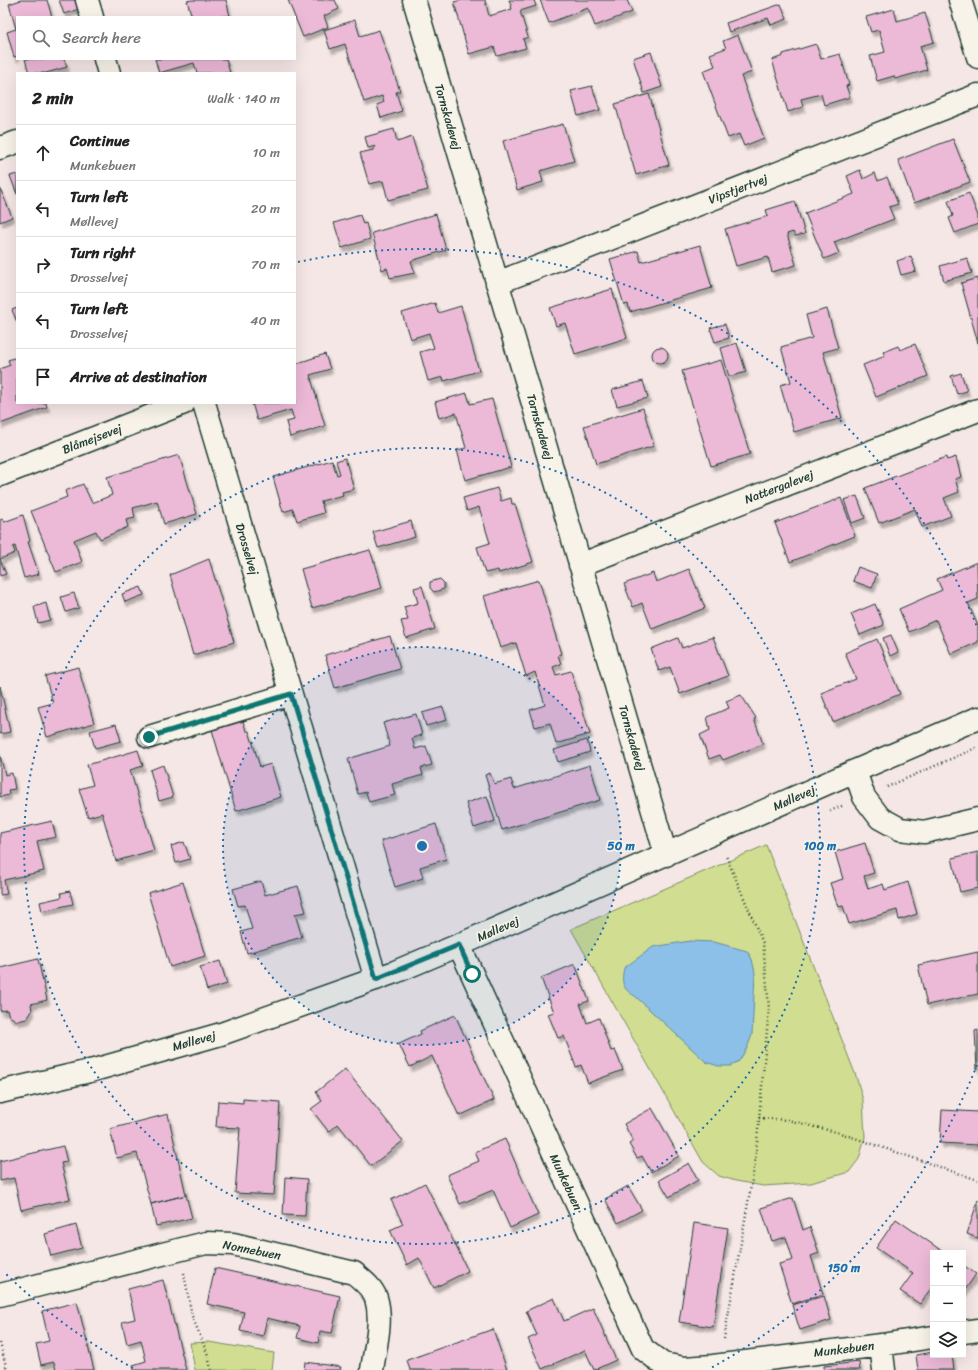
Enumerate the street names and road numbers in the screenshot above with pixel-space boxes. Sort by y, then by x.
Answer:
street label: Tornskadevej [428,81,468,153]
street label: Vipstjertvej [705,168,771,210]
street label: Tornskadevej [520,391,560,463]
street label: Blåmejsevej [59,417,126,460]
street label: Nattergalevej [741,464,817,510]
street label: Drosselvej [229,520,265,578]
street label: Tornskadevej [612,702,652,774]
street label: Møllevej [769,779,819,817]
street label: Møllevej [473,910,523,948]
street label: Møllevej [170,1024,219,1058]
street label: Munkebuen [543,1150,589,1215]
street label: Nonnebuen [221,1234,284,1267]
street label: Munkebuen [813,1334,876,1364]

